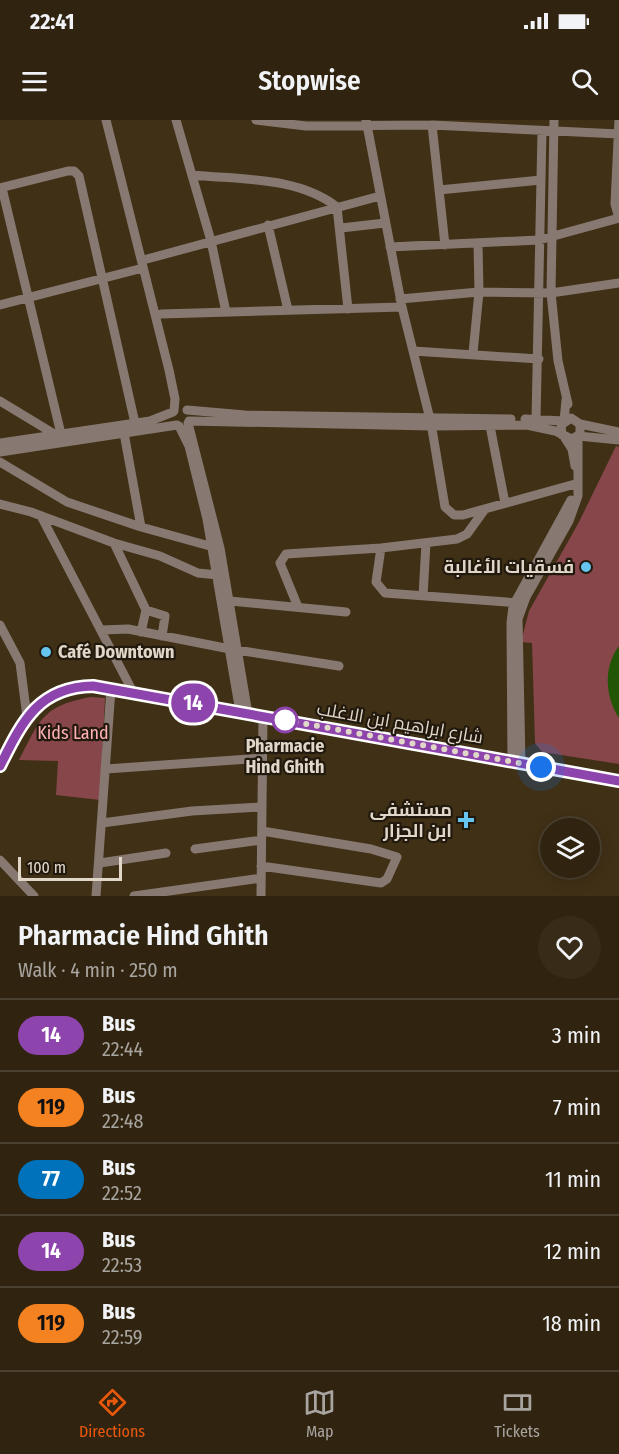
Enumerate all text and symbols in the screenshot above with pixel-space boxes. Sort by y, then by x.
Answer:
text: 22:41 [30,8,74,35]
icon: menu [18,65,51,98]
text: Stopwise [258,65,361,97]
icon: search [568,65,601,98]
place label: فسقيات الأغالبة [444,556,574,578]
marker: فسقيات الأغالبة [579,560,593,574]
place label: Café Downtown [58,641,174,663]
marker: Café Downtown [39,645,53,659]
line badge: 14 [166,684,220,722]
text: 14 [183,690,203,716]
street label: شارع ابراهيم ابن الاغلب [315,698,485,749]
marker: Pharmacie Hind Ghith [272,707,298,733]
park label: Kids Land [37,722,109,744]
place label: Pharmacie Hind Ghith [246,735,324,778]
your location [526,752,556,782]
place label: مستشفى ابن الجزار [370,799,452,842]
marker: مستشفى ابن الجزار [457,811,475,829]
map controls [540,818,600,878]
button: layers [540,818,600,878]
scale bar [18,854,122,882]
text: 100 m [27,858,66,877]
button: heart [538,916,601,979]
text: Pharmacie Hind Ghith [18,919,269,952]
text: Walk · 4 min · 250 m [18,958,178,982]
text: Bus [102,1010,135,1037]
text: 14 [41,1022,61,1048]
text: 3 min [552,1022,601,1049]
text: 22:44 [102,1037,143,1061]
text: Bus [102,1082,135,1109]
text: 119 [37,1094,65,1120]
text: 7 min [553,1094,601,1121]
text: 22:48 [102,1109,143,1133]
text: Bus [102,1154,135,1181]
text: 77 [42,1166,60,1192]
text: 11 min [545,1166,601,1193]
text: 22:52 [102,1181,142,1205]
text: Bus [102,1226,135,1253]
text: 14 [41,1238,61,1264]
text: 12 min [543,1238,601,1265]
text: 22:53 [102,1253,142,1277]
text: Bus [102,1298,135,1325]
text: 119 [37,1310,65,1336]
text: 18 min [542,1310,601,1337]
text: 22:59 [102,1325,143,1349]
tab: Directions [79,1386,145,1441]
tab: Map [303,1386,336,1441]
tab: Tickets [494,1386,540,1441]

